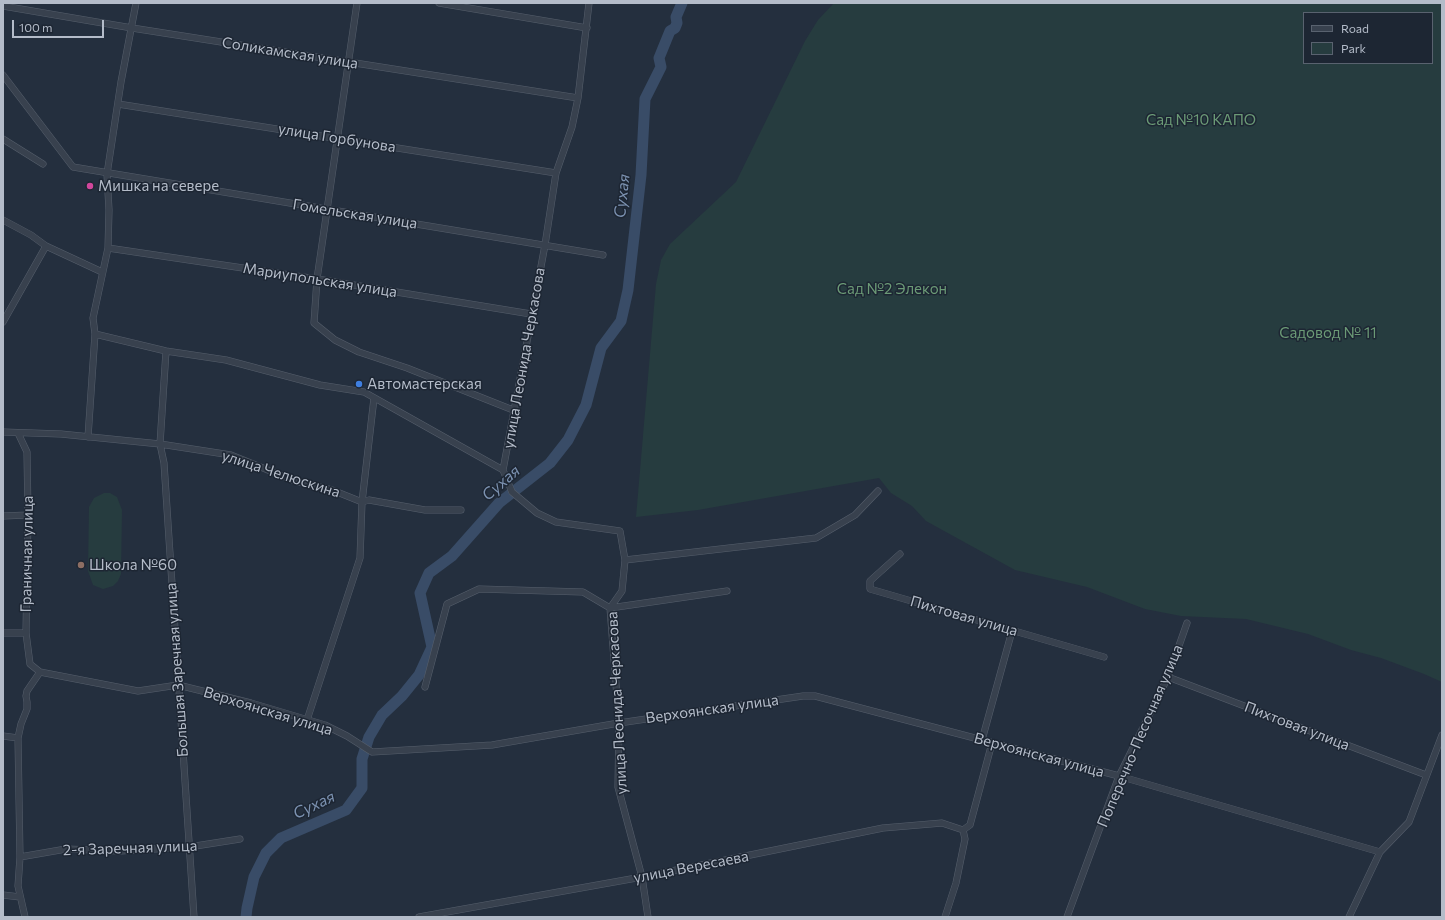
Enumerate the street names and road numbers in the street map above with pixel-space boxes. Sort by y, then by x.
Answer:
street label: Соликамская улица [221,33,359,73]
street label: улица Горбунова [277,120,397,156]
street label: Гомельская улица [291,195,419,233]
street label: Мариупольская улица [242,259,398,301]
street label: улица Леонида Черкасова [499,266,549,450]
street label: улица Челюскина [220,446,342,502]
street label: Граничная улица [17,495,37,613]
street label: Большая Заречная улица [162,582,192,758]
street label: Пихтовая улица [908,592,1020,640]
street label: улица Леонида Черкасова [603,611,631,795]
street label: Поперечно-Песочная улица [1093,642,1187,830]
street label: Верхоянская улица [201,683,335,739]
street label: Верхоянская улица [644,691,780,727]
street label: Пихтовая улица [1242,698,1352,754]
street label: Верхоянская улица [972,729,1106,781]
street label: 2-я Заречная улица [62,837,198,859]
street label: улица Вересаева [632,847,750,887]

